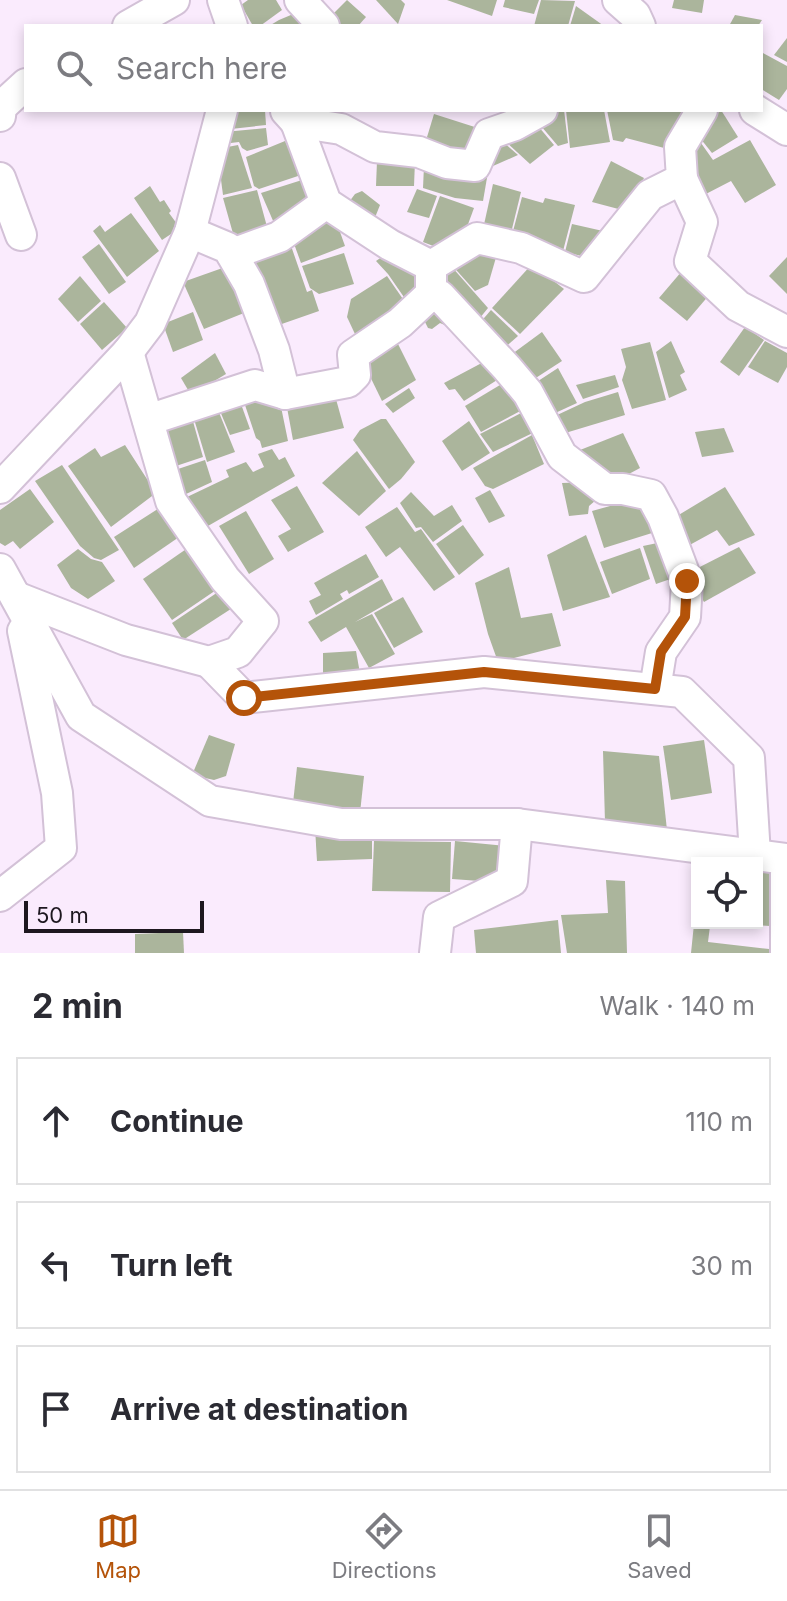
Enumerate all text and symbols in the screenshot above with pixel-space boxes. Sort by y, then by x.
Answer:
search box [24,24,763,112]
icon: search [52,46,96,90]
text: Search here [116,50,288,86]
route end [669,563,705,599]
route start [226,680,262,716]
map controls [691,857,763,929]
button: locate [691,857,763,929]
scale bar [24,897,204,933]
text: 50 m [36,902,89,928]
text: 2 min [32,985,123,1026]
text: Walk · 140 m [600,990,755,1021]
icon: ahead [34,1099,78,1143]
text: Continue [110,1103,244,1139]
text: 110 m [685,1106,753,1137]
icon: left [34,1243,78,1287]
text: Turn left [110,1247,232,1283]
text: 30 m [690,1250,753,1281]
icon: arrive [34,1387,78,1431]
text: Arrive at destination [110,1391,408,1427]
tab: Map [95,1509,141,1583]
tab: Directions [332,1509,437,1583]
tab: Saved [627,1509,692,1583]

